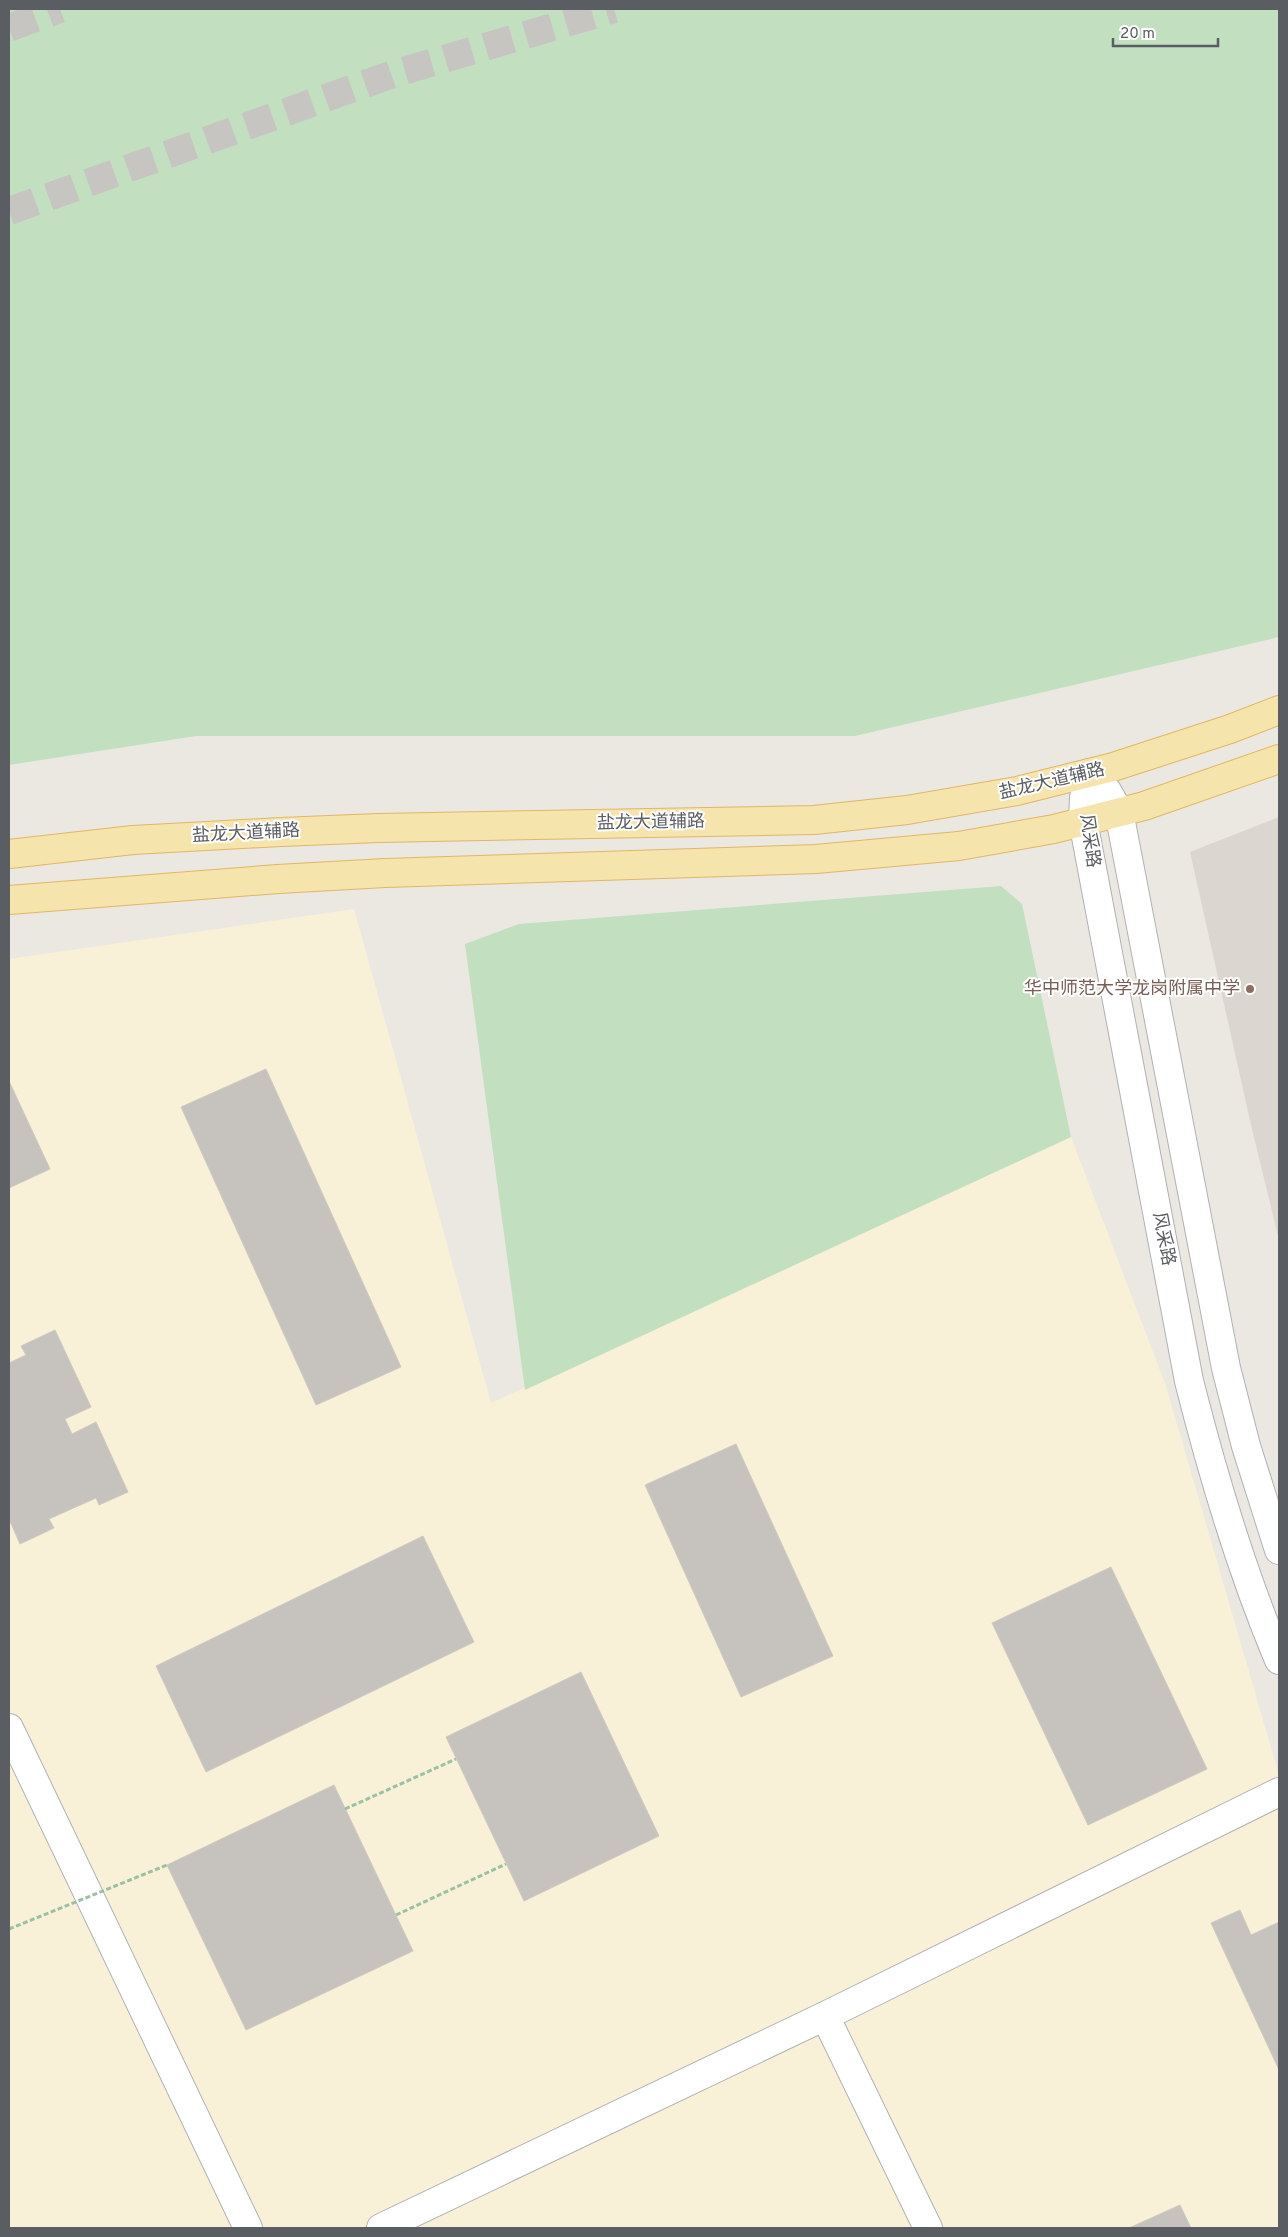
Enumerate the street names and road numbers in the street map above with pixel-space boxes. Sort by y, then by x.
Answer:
street label: 盐龙大道辅路 [997,759,1107,805]
street label: 盐龙大道辅路 [597,811,705,835]
street label: 风采路 [1074,813,1104,869]
street label: 盐龙大道辅路 [191,820,301,848]
street label: 风采路 [1147,1210,1179,1268]

